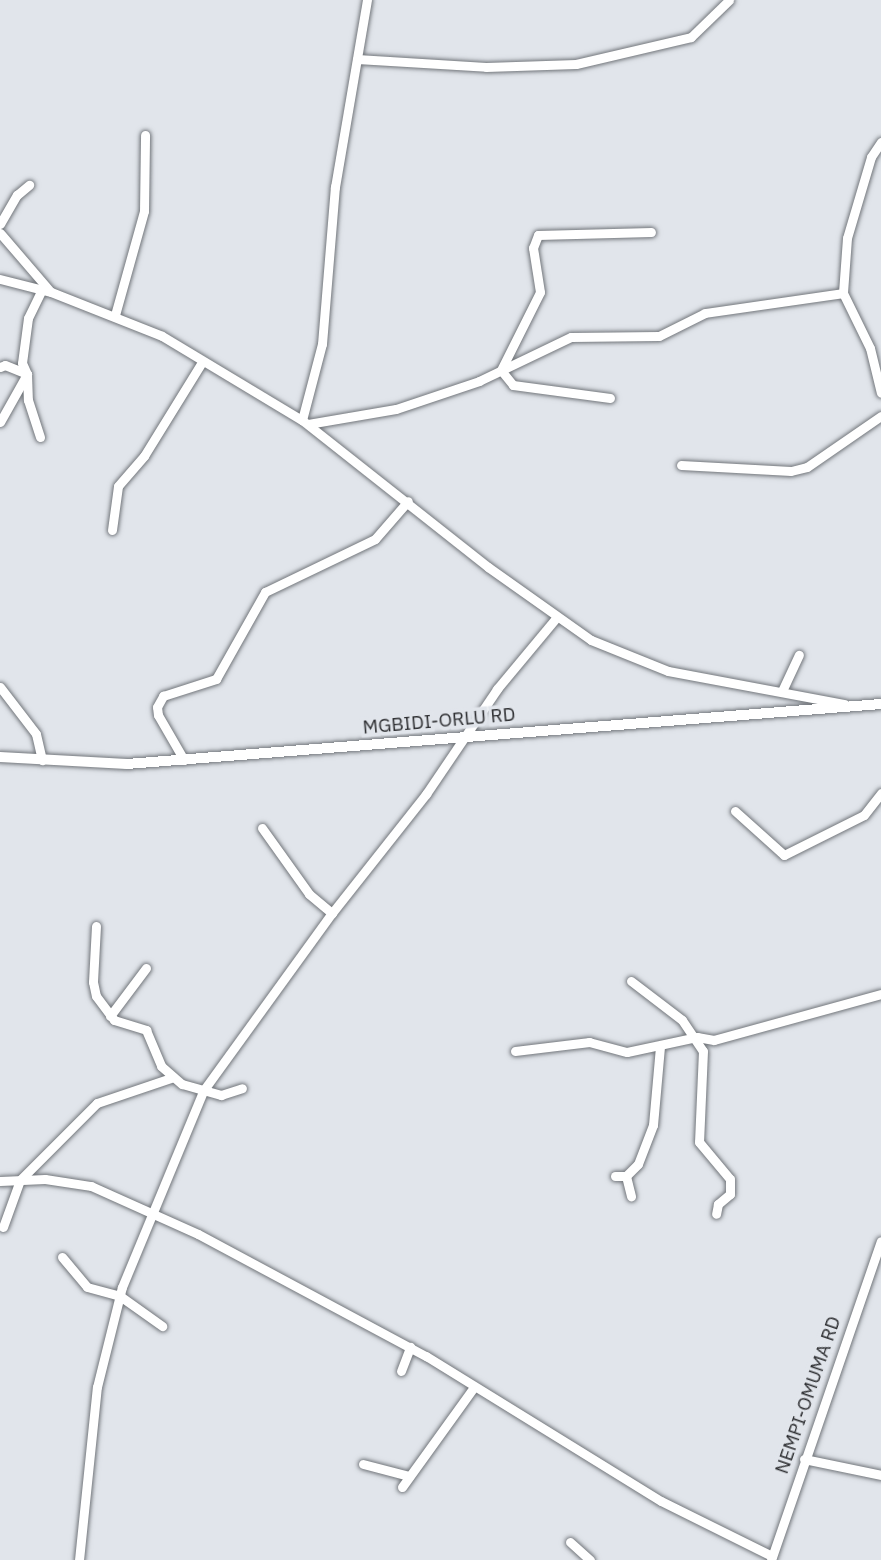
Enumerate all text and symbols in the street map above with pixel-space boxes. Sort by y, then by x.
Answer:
street label: MGBIDI-ORLU RD [362,703,516,739]
street label: NEMPI-OMUMA RD [770,1313,846,1477]

